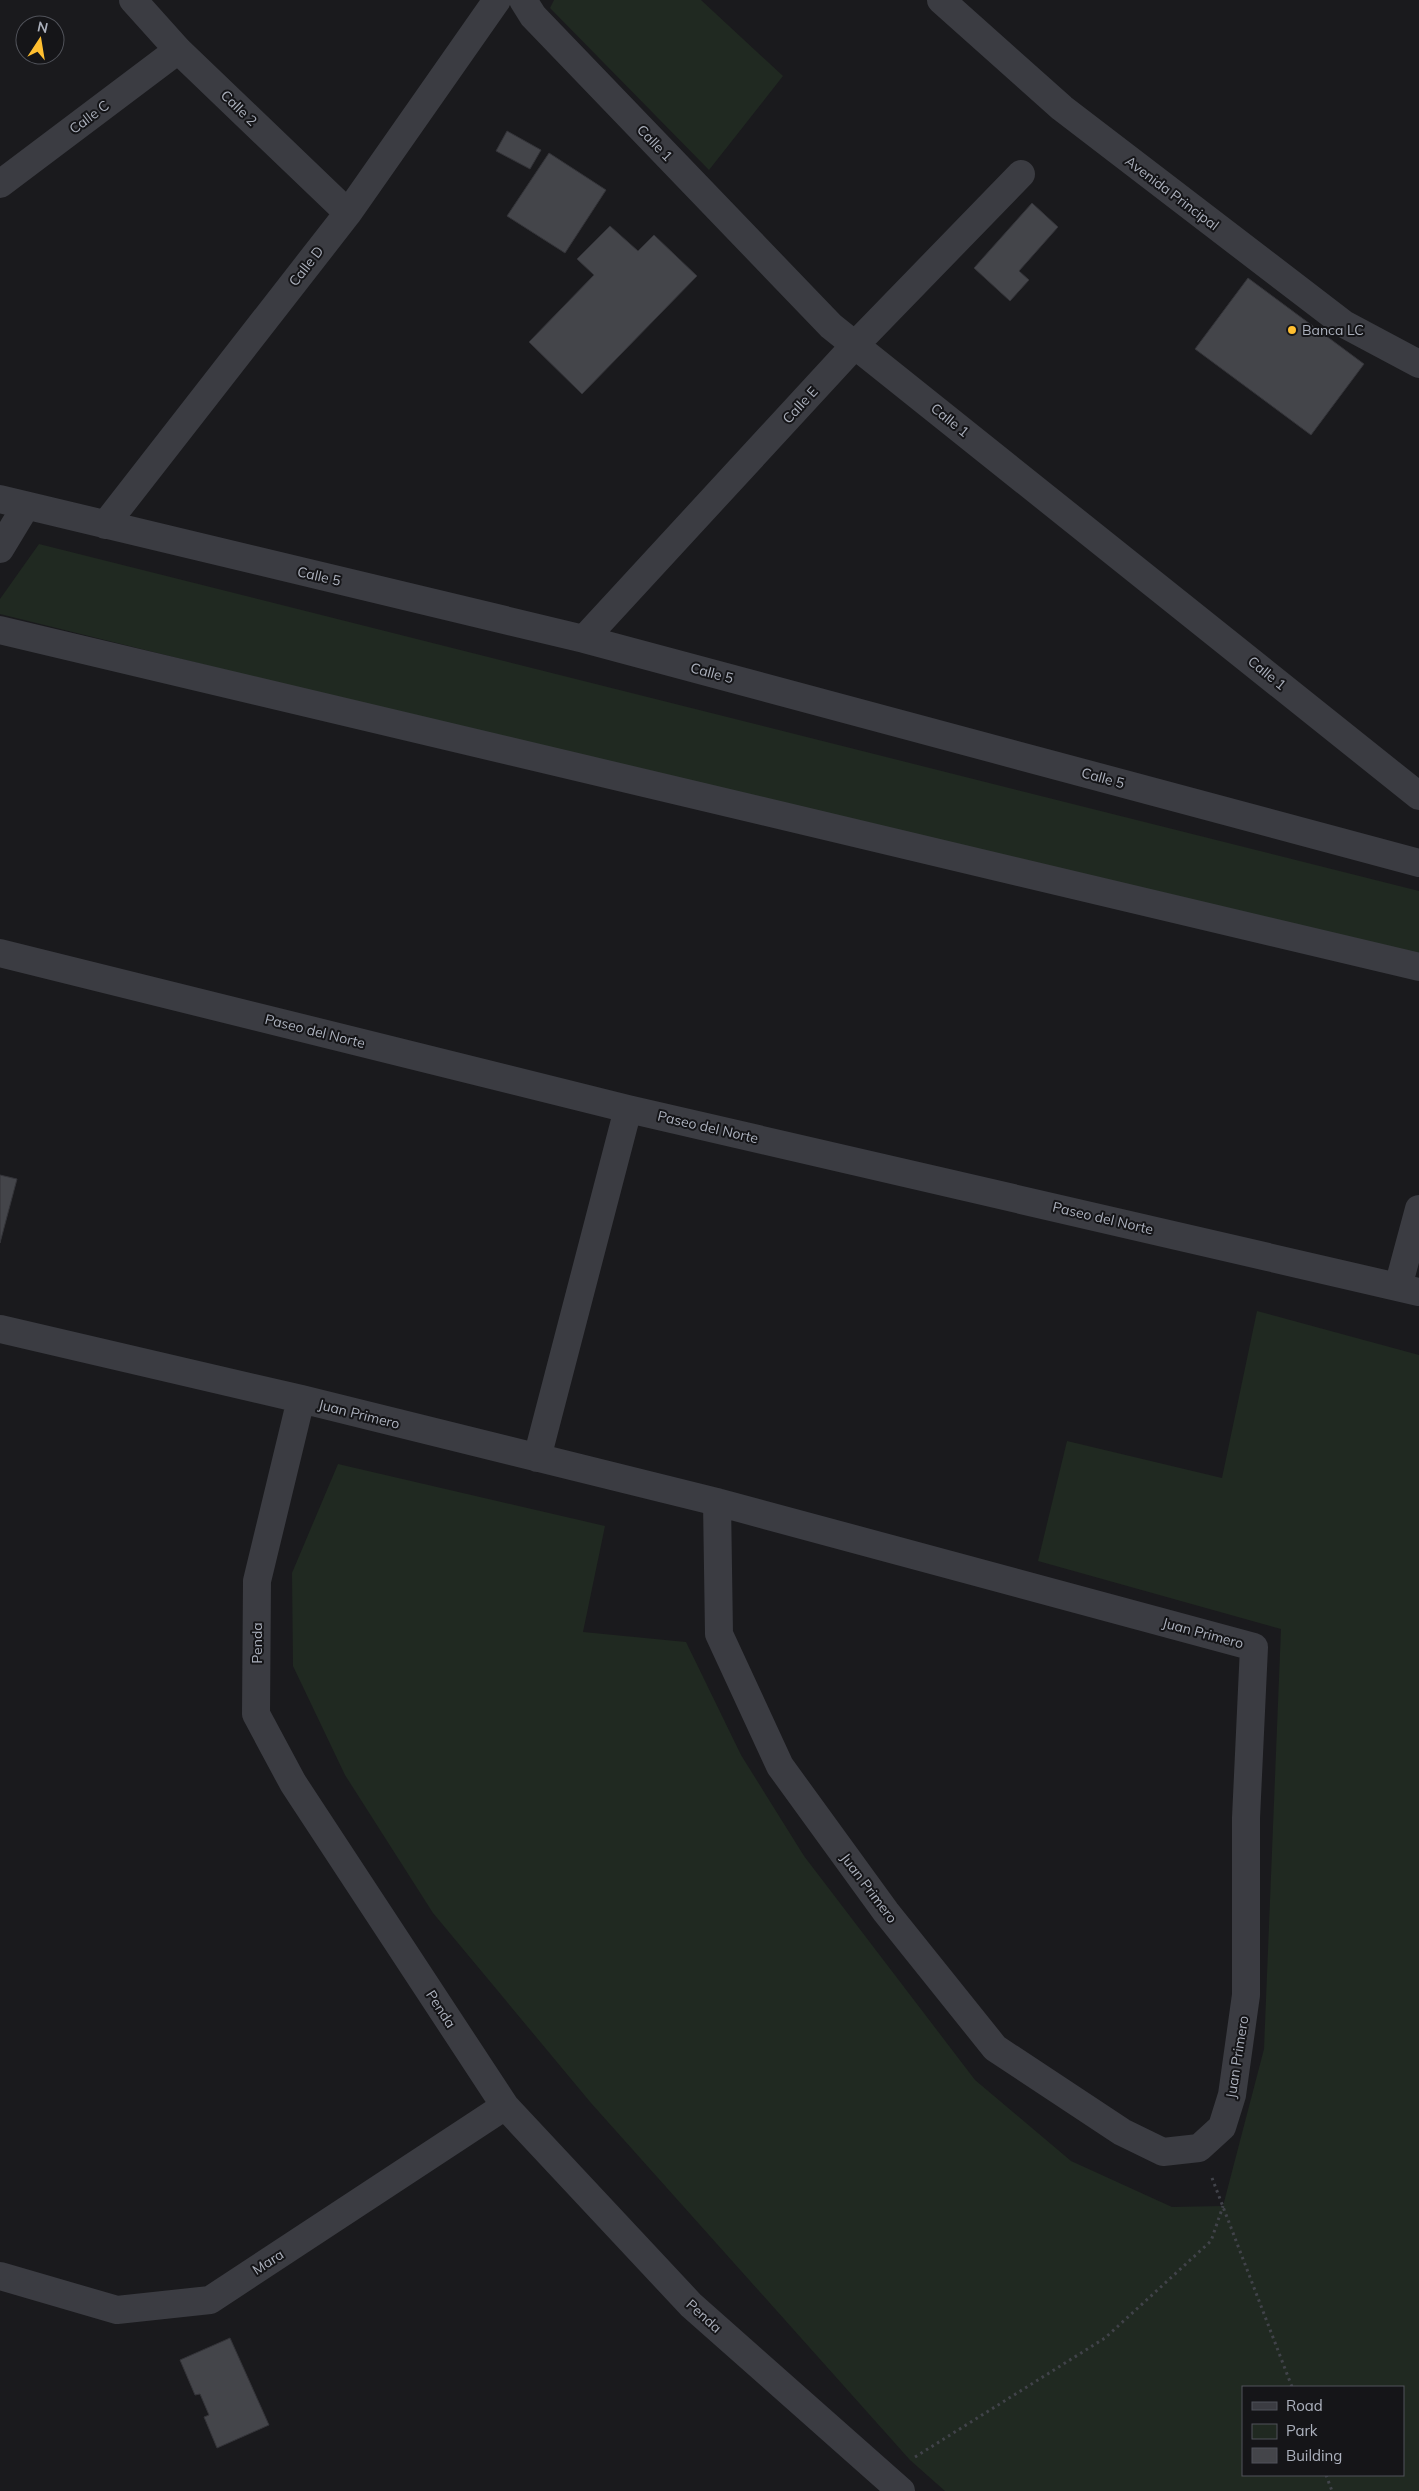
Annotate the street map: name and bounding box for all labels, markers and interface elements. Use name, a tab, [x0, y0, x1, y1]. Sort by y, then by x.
north arrow	[15, 15, 65, 65]
text: N	[36, 17, 50, 37]
street label: Calle 2	[217, 86, 261, 130]
street label: Calle C	[66, 96, 112, 138]
street label: Calle 1	[633, 121, 677, 165]
street label: Avenida Principal	[1122, 152, 1222, 234]
street label: Calle D	[285, 242, 327, 290]
place label: Banca LC	[1302, 321, 1364, 339]
marker: Banca LC	[1286, 324, 1298, 336]
street label: Calle E	[778, 383, 822, 427]
street label: Calle 1	[927, 399, 973, 441]
street label: Calle 5	[295, 562, 343, 590]
street label: Calle 1	[1244, 652, 1290, 694]
street label: Calle 5	[688, 659, 736, 687]
street label: Calle 5	[1079, 764, 1127, 792]
street label: Paseo del Norte	[263, 1010, 367, 1052]
street label: Paseo del Norte	[656, 1107, 760, 1147]
street label: Paseo del Norte	[1051, 1198, 1155, 1238]
street label: Juan Primero	[316, 1395, 402, 1433]
street label: Juan Primero	[1160, 1614, 1246, 1652]
street label: Penda	[248, 1622, 266, 1664]
street label: Juan Primero	[837, 1849, 901, 1927]
street label: Penda	[422, 1987, 460, 2031]
street label: Juan Primero	[1222, 2014, 1252, 2100]
street label: Mara	[249, 2245, 287, 2279]
street label: Penda	[683, 2295, 725, 2337]
legend	[1242, 2386, 1404, 2476]
text: Road	[1286, 2396, 1323, 2415]
text: Park	[1286, 2421, 1318, 2440]
text: Building	[1286, 2446, 1342, 2465]

